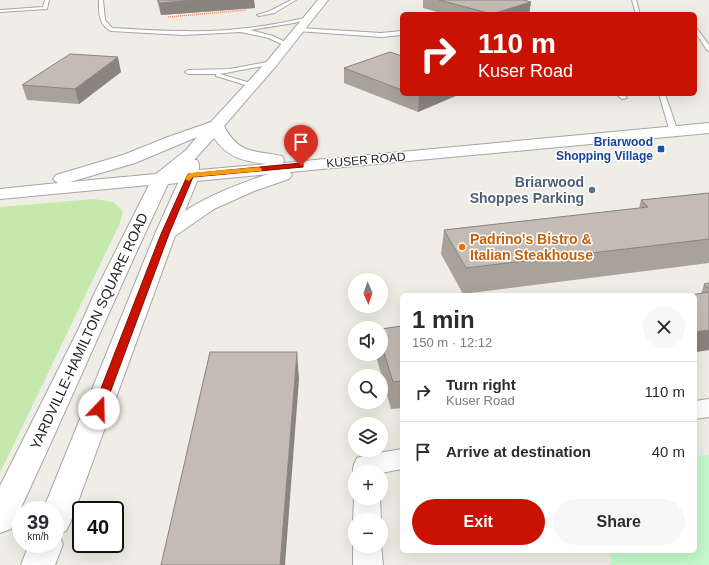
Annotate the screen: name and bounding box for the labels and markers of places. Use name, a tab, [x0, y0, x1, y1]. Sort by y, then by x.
pin	[284, 125, 318, 166]
place label: Briarwood Shopping Village	[556, 135, 653, 163]
marker: Briarwood Shopping Village	[656, 144, 666, 154]
place label: Briarwood Shoppes Parking	[470, 174, 584, 206]
marker: Briarwood Shoppes Parking	[587, 185, 597, 195]
place label: Padrino's Bistro & Italian Steakhouse	[470, 231, 593, 263]
marker: Padrino's Bistro & Italian Steakhouse	[457, 242, 467, 252]

